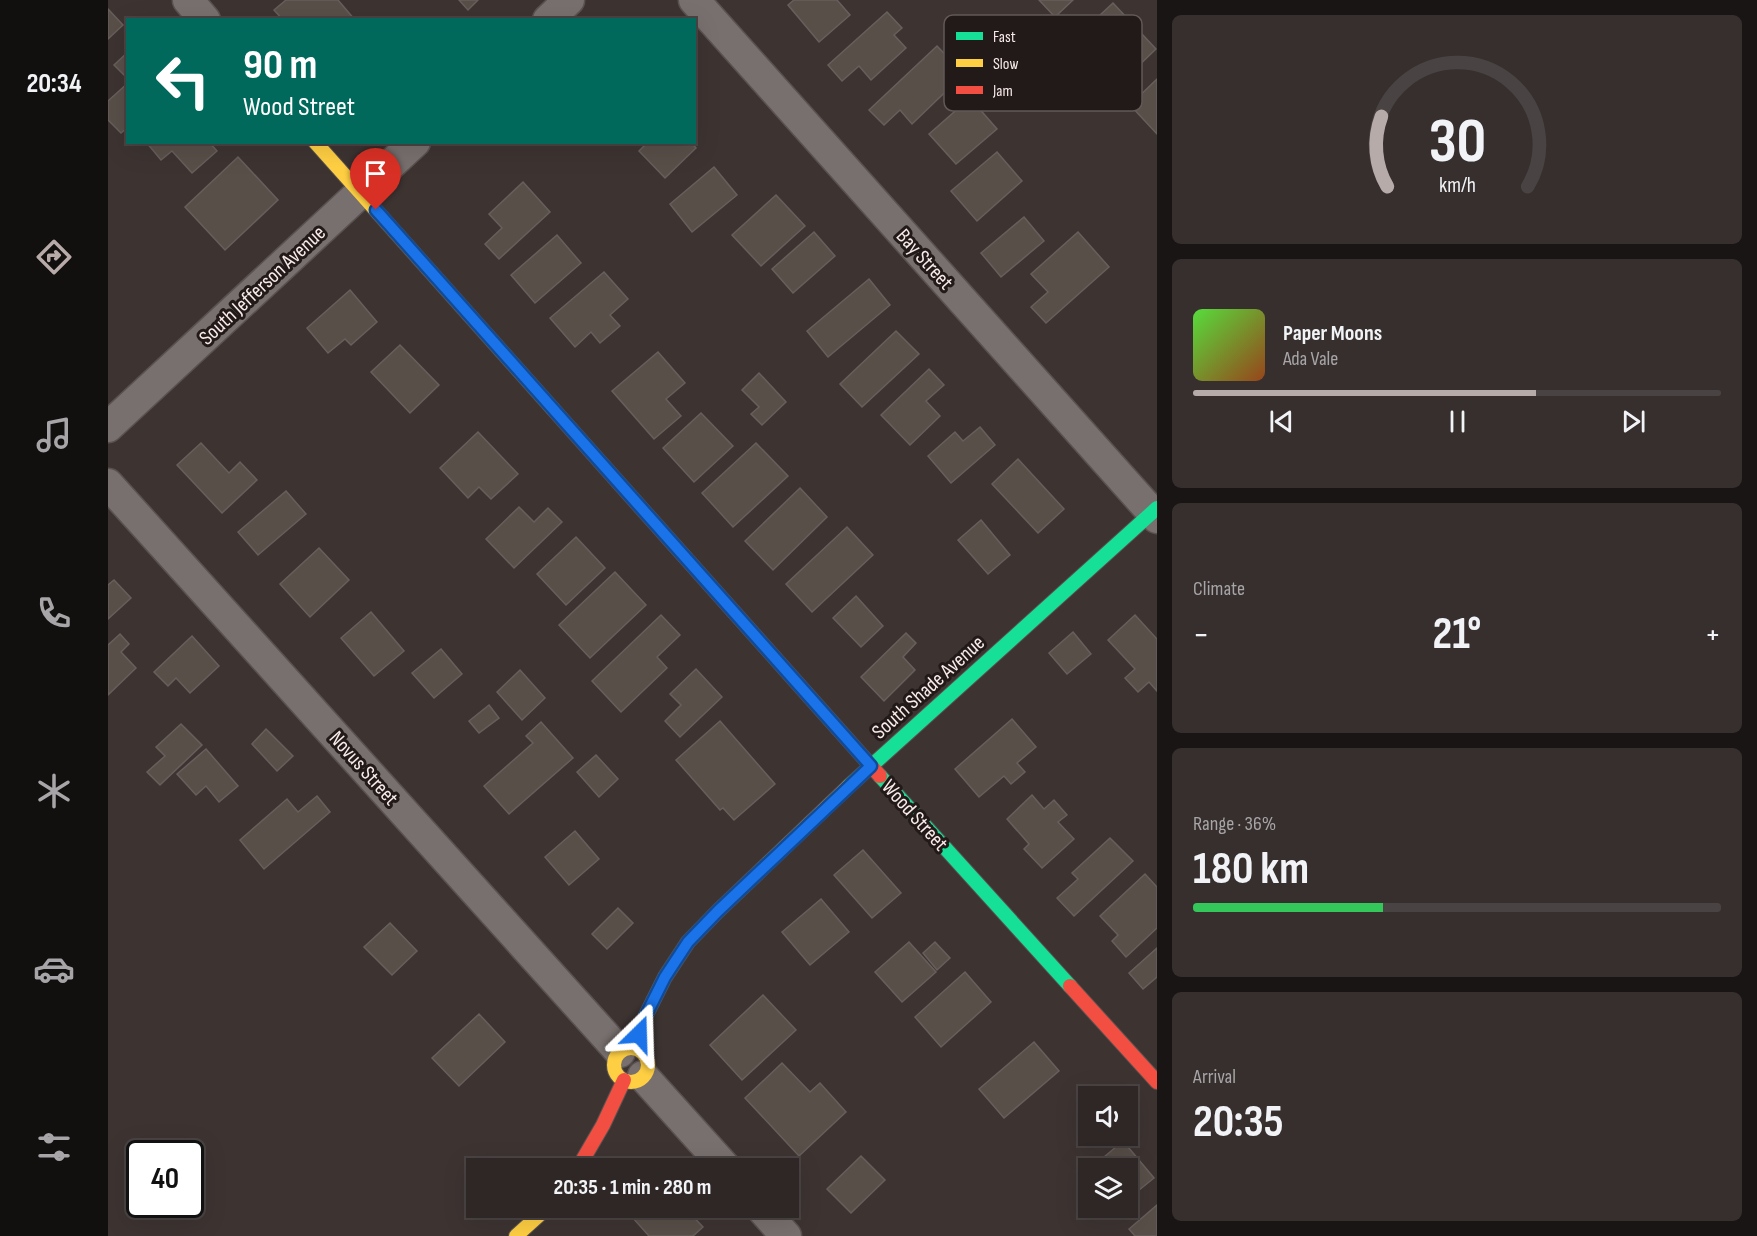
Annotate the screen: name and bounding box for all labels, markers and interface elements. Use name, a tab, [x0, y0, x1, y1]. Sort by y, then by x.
legend	[944, 15, 1142, 111]
text: Fast	[993, 28, 1016, 47]
text: 90 m	[243, 40, 317, 91]
icon: left	[144, 42, 222, 120]
text: Slow	[993, 55, 1018, 74]
text: 20:34	[26, 68, 82, 100]
text: Jam	[992, 82, 1013, 101]
text: Wood Street	[243, 91, 355, 123]
text: 30	[1428, 105, 1486, 180]
pin	[350, 148, 401, 210]
icon: arrive	[359, 157, 392, 190]
text: km/h	[1438, 173, 1476, 198]
street label: South Jefferson Avenue	[194, 220, 331, 350]
street label: Bay Street	[891, 224, 958, 295]
icon: directions	[33, 236, 75, 278]
text: Paper Moons	[1283, 320, 1382, 347]
text: Ada Vale	[1283, 347, 1338, 371]
icon: previous	[1265, 405, 1298, 438]
icon: pause	[1441, 405, 1474, 438]
icon: next	[1617, 405, 1650, 438]
icon: music	[33, 414, 75, 456]
text: Climate	[1193, 577, 1245, 601]
icon: phone	[33, 592, 75, 634]
text: 21°	[1433, 607, 1481, 662]
text: −	[1193, 615, 1209, 655]
text: +	[1705, 615, 1721, 655]
street label: South Shade Avenue	[867, 630, 990, 745]
street label: Novus Street	[324, 726, 403, 811]
icon: climate	[33, 770, 75, 812]
street label: Wood Street	[876, 775, 953, 856]
text: Range · 36%	[1193, 812, 1276, 836]
text: 180 km	[1193, 842, 1309, 897]
icon: car	[33, 948, 75, 990]
position arrow	[607, 1002, 671, 1066]
text: Arrival	[1193, 1065, 1236, 1089]
map controls	[1078, 1086, 1138, 1218]
button: sound	[1078, 1086, 1138, 1146]
text: 20:35	[1193, 1095, 1284, 1150]
icon: filters	[33, 1126, 75, 1168]
speed limit sign: 40	[126, 1140, 204, 1218]
button: layers	[1078, 1158, 1138, 1218]
text: 20:35 · 1 min · 280 m	[554, 1174, 711, 1201]

